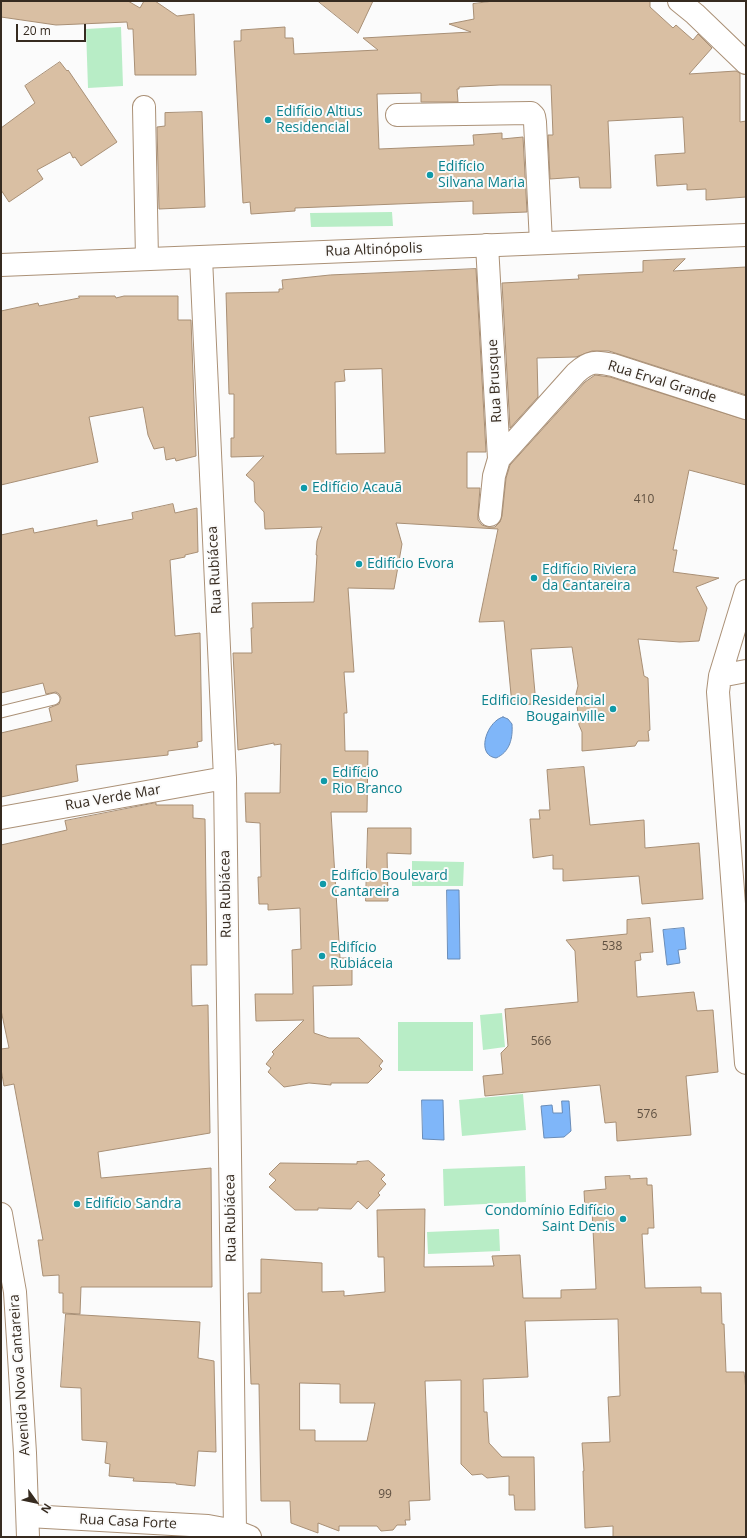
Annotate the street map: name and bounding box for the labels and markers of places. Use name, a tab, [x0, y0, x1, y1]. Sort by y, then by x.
place label: Edifício Altius Residencial	[276, 104, 363, 136]
marker: Edifício Altius Residencial	[263, 115, 273, 125]
place label: Edifício Silvana Maria	[438, 159, 525, 192]
marker: Edifício Silvana Maria	[425, 170, 435, 180]
place label: Edifício Acauã	[312, 480, 402, 496]
marker: Edifício Acauã	[299, 483, 309, 493]
place label: Edifício Evora	[367, 556, 454, 572]
marker: Edifício Evora	[354, 559, 364, 569]
place label: Edifício Riviera da Cantareira	[542, 562, 636, 594]
marker: Edifício Riviera da Cantareira	[529, 573, 539, 583]
place label: Edificio Residencial Bougainville	[481, 693, 605, 726]
marker: Edificio Residencial Bougainville	[608, 704, 618, 714]
place label: Edifício Rio Branco	[332, 765, 402, 798]
marker: Edifício Rio Branco	[319, 776, 329, 786]
place label: Edifício Boulevard Cantareira	[331, 868, 448, 900]
marker: Edifício Boulevard Cantareira	[318, 879, 328, 889]
place label: Edifício Rubiáceia	[330, 940, 393, 972]
marker: Edifício Rubiáceia	[317, 951, 327, 961]
place label: Edifício Sandra	[85, 1196, 182, 1212]
marker: Edifício Sandra	[72, 1199, 82, 1209]
place label: Condomínio Edifício Saint Denis	[485, 1203, 615, 1236]
marker: Condomínio Edifício Saint Denis	[618, 1214, 628, 1224]

